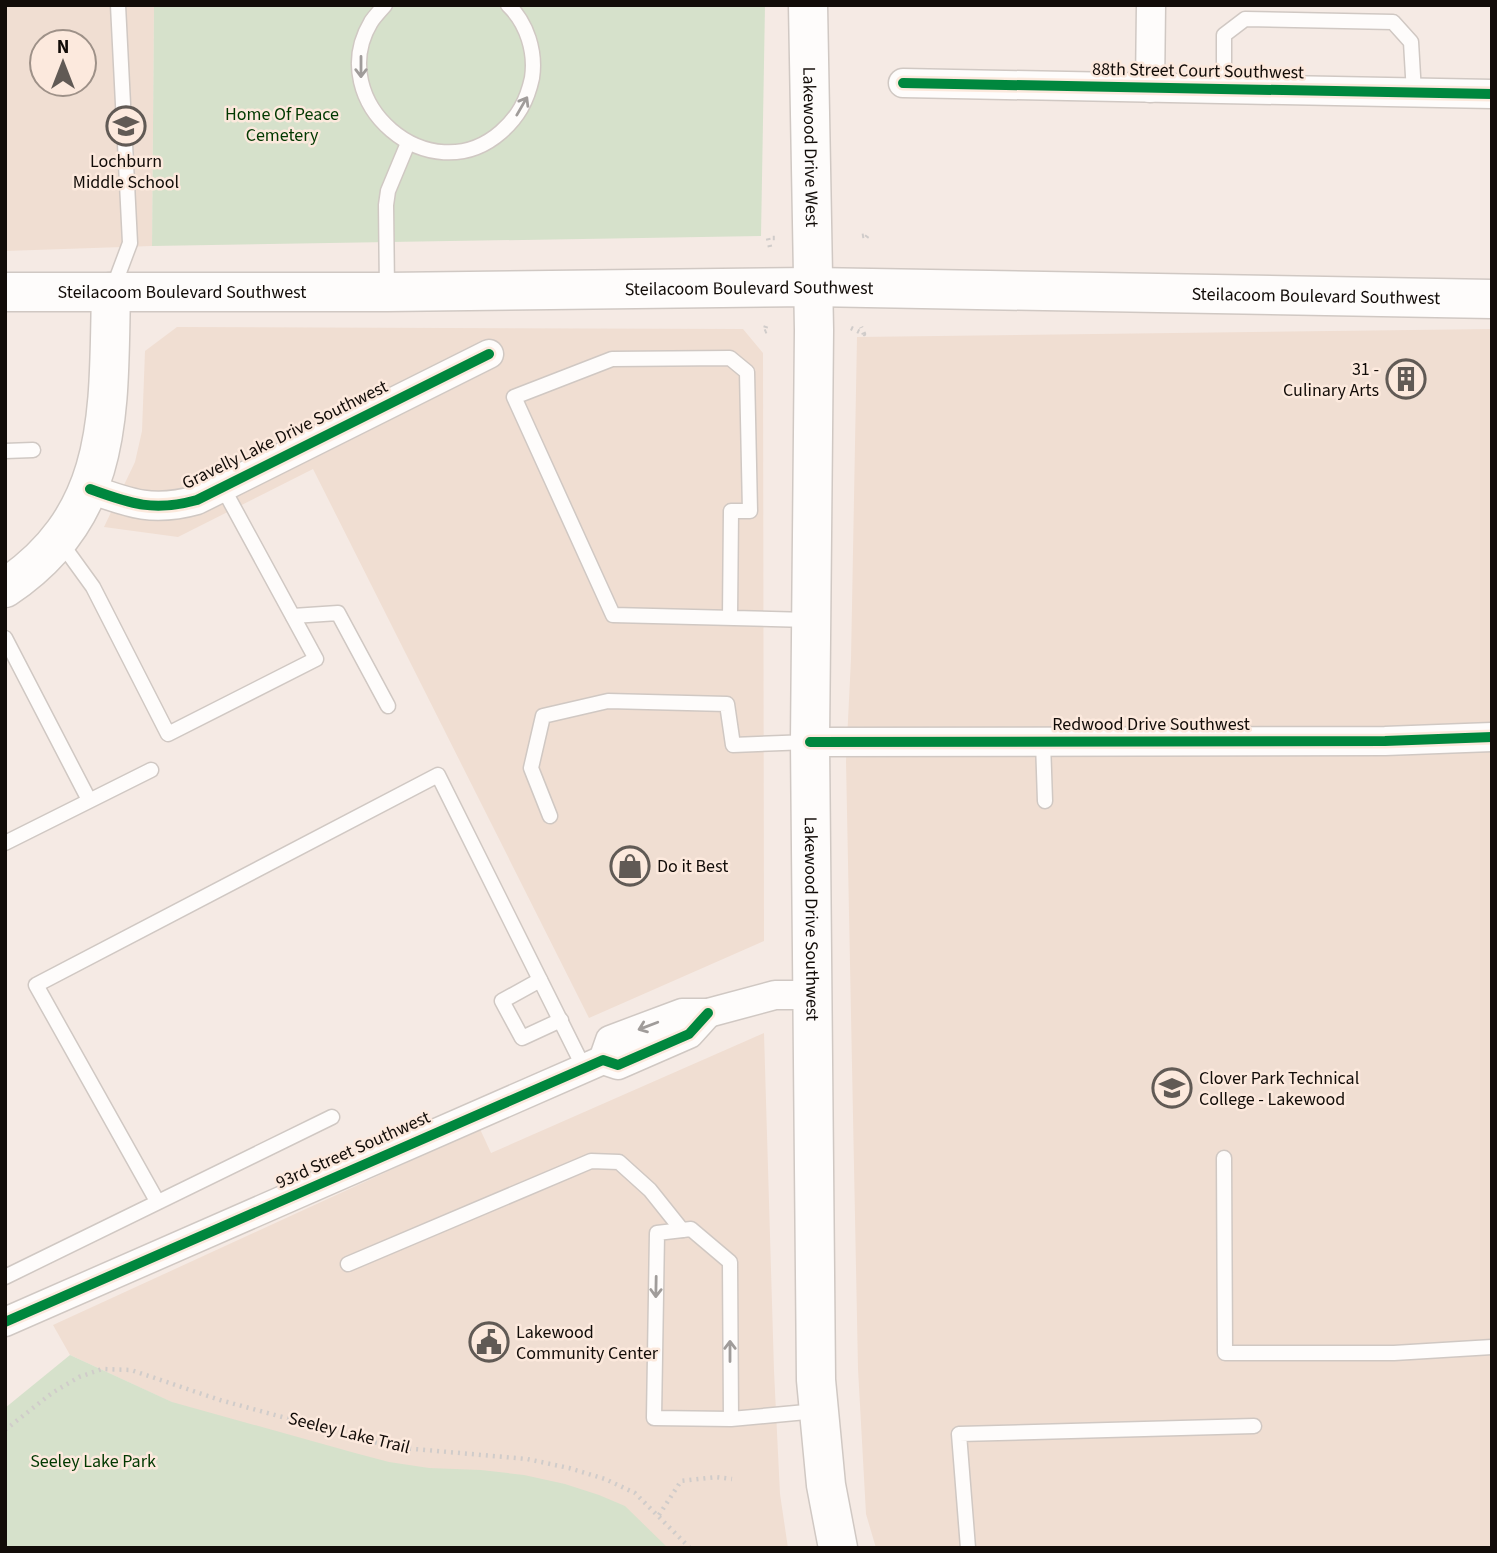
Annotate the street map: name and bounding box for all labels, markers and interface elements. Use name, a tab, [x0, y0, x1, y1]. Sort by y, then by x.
north arrow	[28, 28, 98, 98]
text: N	[57, 34, 69, 61]
one-way arrow	[354, 55, 368, 78]
street label: 88th Street Court Southwest	[1092, 57, 1304, 85]
street label: Lakewood Drive West	[797, 67, 825, 227]
one-way arrow	[515, 97, 529, 117]
park label: Home Of Peace Cemetery	[225, 102, 339, 148]
school or university icon: Lochburn Middle School	[105, 105, 147, 147]
place label: Lochburn Middle School	[73, 149, 179, 195]
street label: Steilacoom Boulevard Southwest	[624, 274, 874, 302]
street label: Steilacoom Boulevard Southwest	[58, 280, 306, 305]
street label: Steilacoom Boulevard Southwest	[1191, 281, 1440, 311]
place label: 31 - Culinary Arts	[1283, 357, 1379, 403]
building icon: 31 - Culinary Arts	[1385, 358, 1427, 400]
street label: Gravelly Lake Drive Southwest	[178, 374, 392, 496]
street label: Redwood Drive Southwest	[1052, 712, 1250, 737]
street label: Lakewood Drive Southwest	[798, 817, 825, 1021]
shop icon: Do it Best	[609, 845, 651, 887]
place label: Do it Best	[657, 854, 728, 879]
one-way arrow	[638, 1020, 660, 1033]
place label: Clover Park Technical College - Lakewood	[1199, 1066, 1359, 1112]
school or university icon: Clover Park Technical College - Lakewood	[1151, 1067, 1193, 1109]
street label: 93rd Street Southwest	[272, 1105, 434, 1195]
one-way arrow	[650, 1275, 663, 1298]
place label: Lakewood Community Center	[516, 1320, 659, 1366]
public building icon: Lakewood Community Center	[468, 1321, 510, 1363]
one-way arrow	[723, 1339, 737, 1362]
street label: Seeley Lake Trail	[285, 1406, 413, 1460]
park label: Seeley Lake Park	[30, 1449, 156, 1474]

